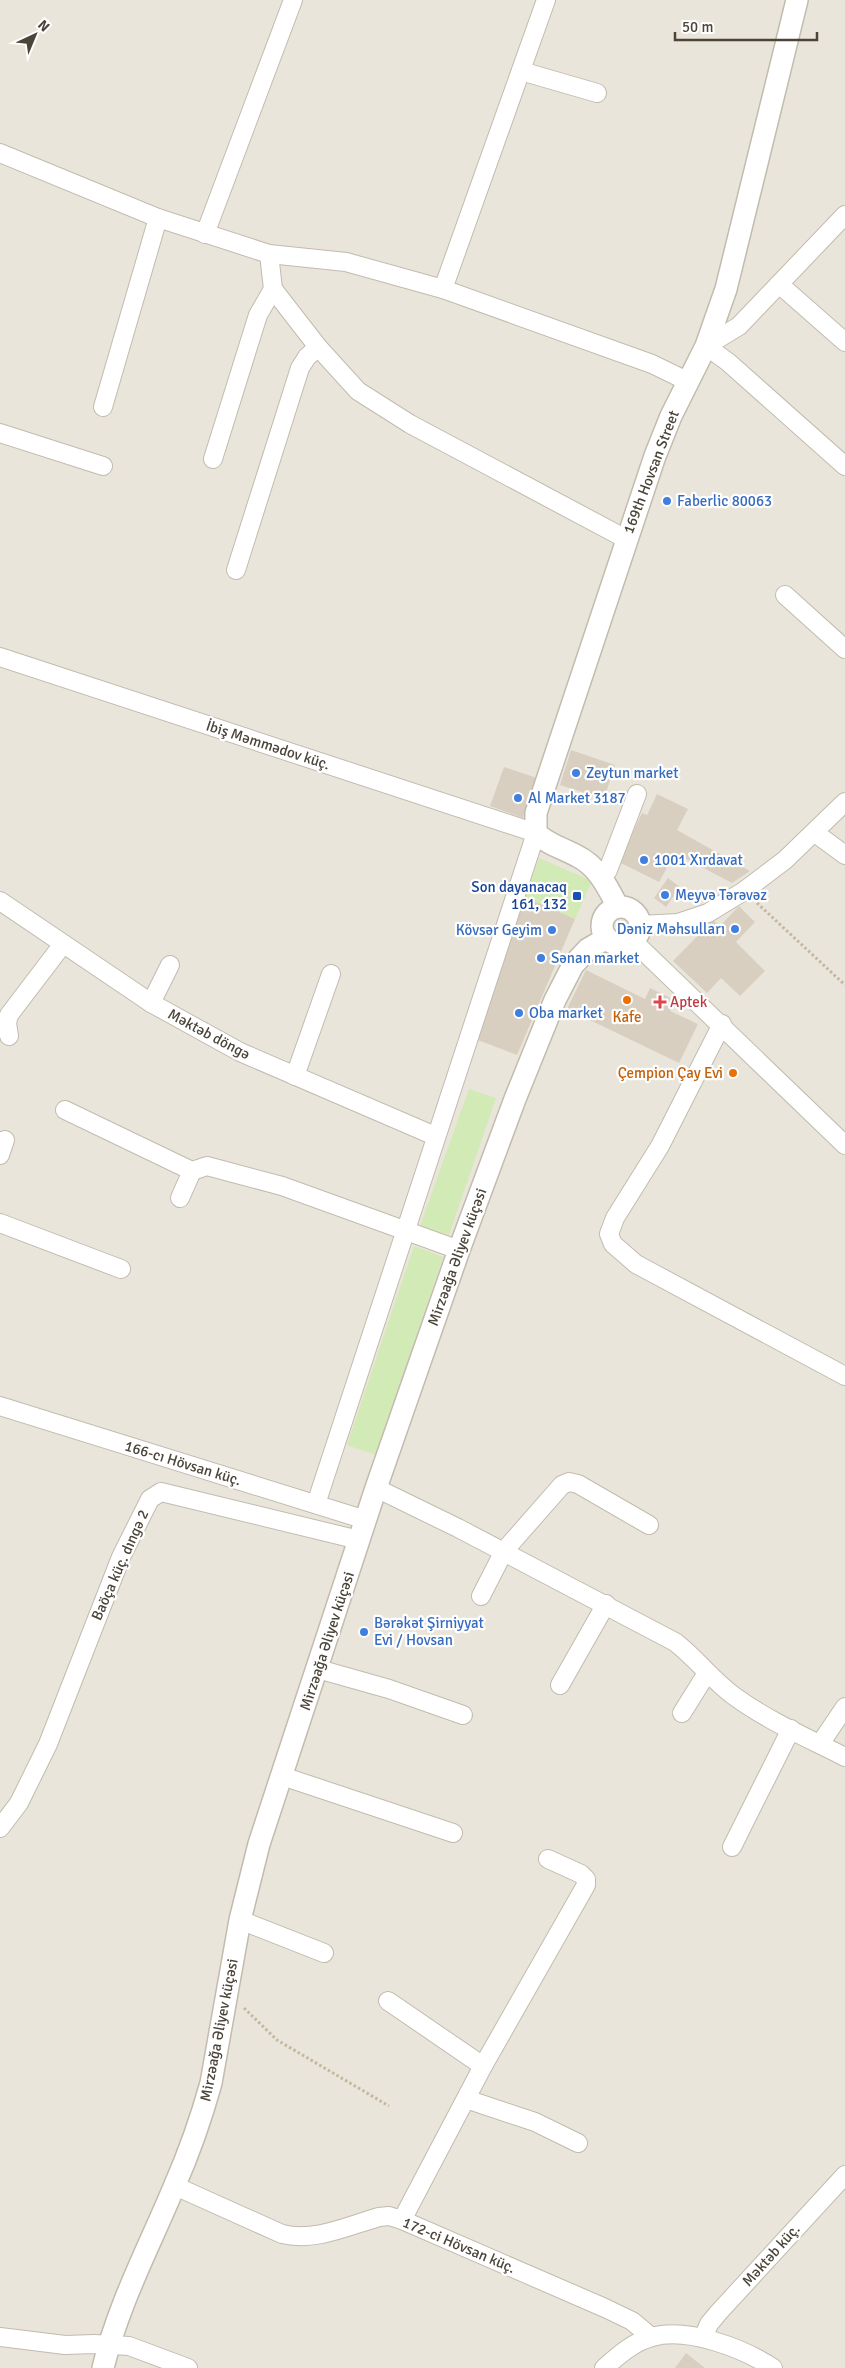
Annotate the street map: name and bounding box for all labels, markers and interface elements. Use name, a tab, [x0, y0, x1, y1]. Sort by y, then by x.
north arrow	[10, 10, 60, 60]
scale bar	[675, 10, 818, 42]
text: N	[34, 17, 53, 36]
text: 50 m	[682, 18, 713, 36]
street label: 169th Hovsan Street	[619, 408, 683, 536]
place label: Faberlic 80063	[677, 492, 772, 510]
marker: Faberlic 80063	[661, 495, 673, 507]
street label: İbiş Məmmədov küç.	[204, 716, 332, 774]
place label: Zeytun market	[586, 764, 679, 782]
marker: Zeytun market	[570, 767, 582, 779]
place label: Al Market 3187	[528, 789, 626, 807]
marker: Al Market 3187	[512, 792, 524, 804]
place label: 1001 Xırdavat	[654, 851, 743, 869]
marker: 1001 Xırdavat	[638, 854, 650, 866]
place label: Son dayanacaq 161, 132	[471, 878, 567, 913]
place label: Meyvə Tərəvəz	[675, 886, 767, 904]
marker: Meyvə Tərəvəz	[659, 889, 671, 901]
marker: Son dayanacaq 161, 132	[571, 890, 583, 902]
place label: Dəniz Məhsulları	[617, 920, 725, 938]
place label: Kövsər Geyim	[456, 921, 542, 939]
marker: Dəniz Məhsulları	[729, 923, 741, 935]
marker: Kövsər Geyim	[546, 924, 558, 936]
place label: Sənan market	[551, 949, 639, 967]
marker: Sənan market	[535, 952, 547, 964]
place label: Aptek	[670, 993, 708, 1011]
marker: Kafe	[621, 994, 633, 1006]
marker: Aptek	[654, 996, 666, 1008]
place label: Oba market	[529, 1004, 603, 1022]
street label: Məktəb döngə	[165, 1005, 253, 1063]
marker: Oba market	[513, 1007, 525, 1019]
place label: Kafe	[613, 1008, 641, 1026]
place label: Çempion Çay Evi	[618, 1064, 723, 1082]
marker: Çempion Çay Evi	[727, 1067, 739, 1079]
street label: Mirzəağa Əliyev küçəsi	[424, 1186, 490, 1328]
street label: 166-cı Hövsan küç.	[123, 1437, 243, 1489]
street label: Baöça küç. dıngə 2	[88, 1507, 152, 1623]
street label: Mirzəağa Əliyev küçəsi	[296, 1569, 358, 1713]
place label: Bərəkət Şirniyyat Evi / Hovsan	[374, 1614, 484, 1649]
marker: Bərəkət Şirniyyat Evi / Hovsan	[358, 1626, 370, 1638]
street label: Mirzəağa Əliyev küçəsi	[196, 1957, 242, 2103]
street label: 172-ci Hövsan küç.	[400, 2213, 518, 2277]
street label: Məktəb küç.	[738, 2220, 804, 2290]

